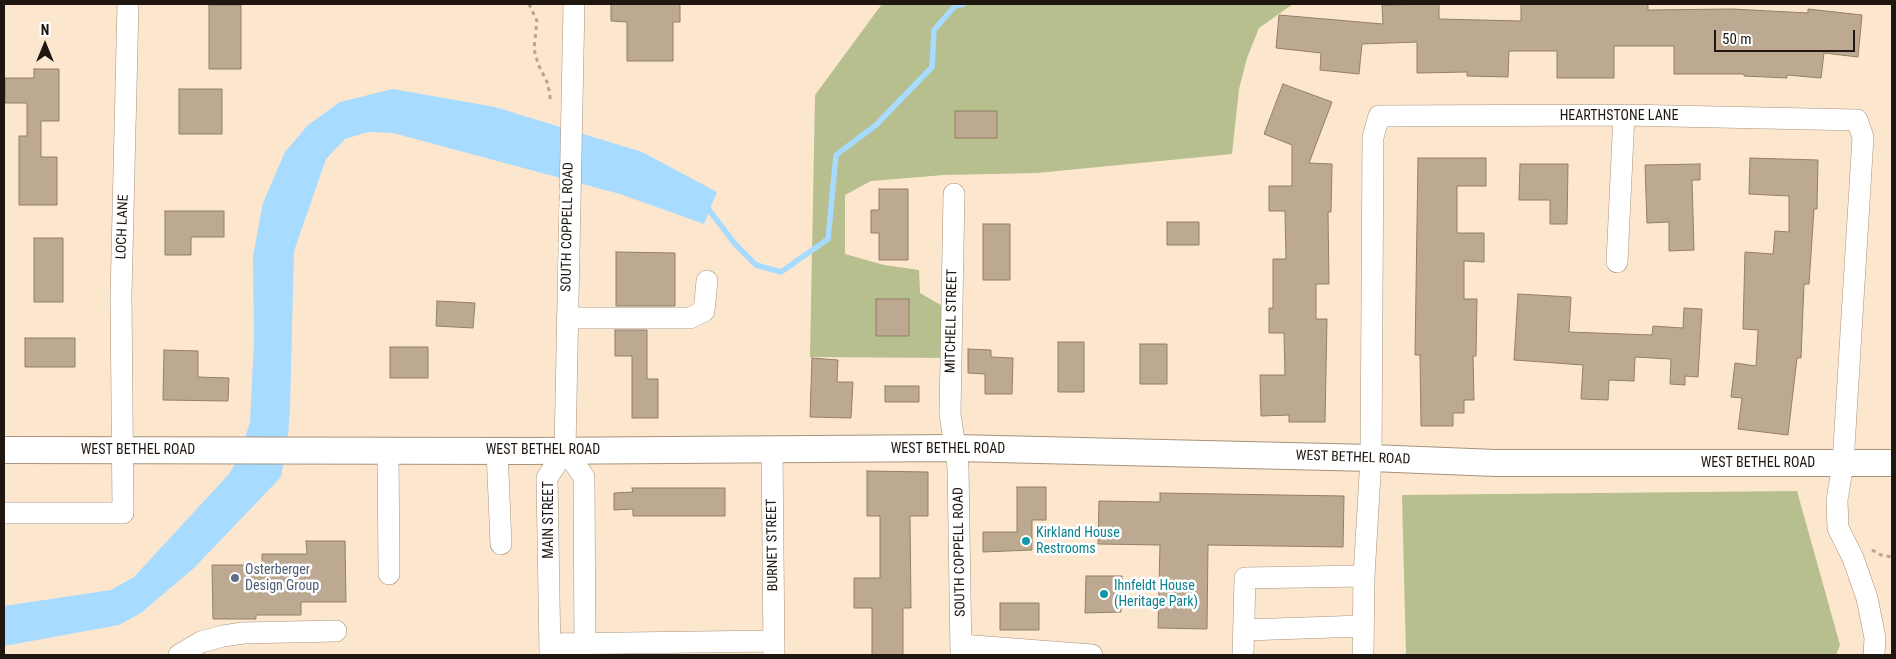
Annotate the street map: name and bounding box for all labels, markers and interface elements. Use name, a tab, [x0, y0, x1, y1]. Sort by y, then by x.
north arrow	[20, 20, 70, 70]
scale bar	[1716, 20, 1857, 52]
text: N	[41, 22, 49, 38]
text: 50 m	[1722, 30, 1752, 48]
street label: HEARTHSTONE LANE	[1560, 108, 1678, 124]
street label: SOUTH COPPELL ROAD	[558, 162, 578, 292]
street label: LOCH LANE	[113, 194, 133, 260]
street label: MITCHELL STREET	[943, 269, 961, 373]
street label: WEST BETHEL ROAD	[891, 441, 1005, 457]
street label: WEST BETHEL ROAD	[81, 442, 195, 458]
street label: WEST BETHEL ROAD	[486, 442, 600, 458]
street label: WEST BETHEL ROAD	[1295, 448, 1411, 468]
street label: WEST BETHEL ROAD	[1701, 455, 1815, 471]
street label: MAIN STREET	[541, 481, 557, 559]
street label: SOUTH COPPELL ROAD	[950, 487, 970, 617]
street label: BURNET STREET	[764, 499, 782, 591]
place label: Kirkland House Restrooms	[1036, 525, 1120, 558]
marker: Kirkland House Restrooms	[1020, 535, 1032, 547]
place label: Osterberger Design Group	[245, 562, 319, 594]
marker: Osterberger Design Group	[229, 572, 241, 584]
place label: Ihnfeldt House (Heritage Park)	[1114, 578, 1198, 610]
marker: Ihnfeldt House (Heritage Park)	[1098, 588, 1110, 600]

